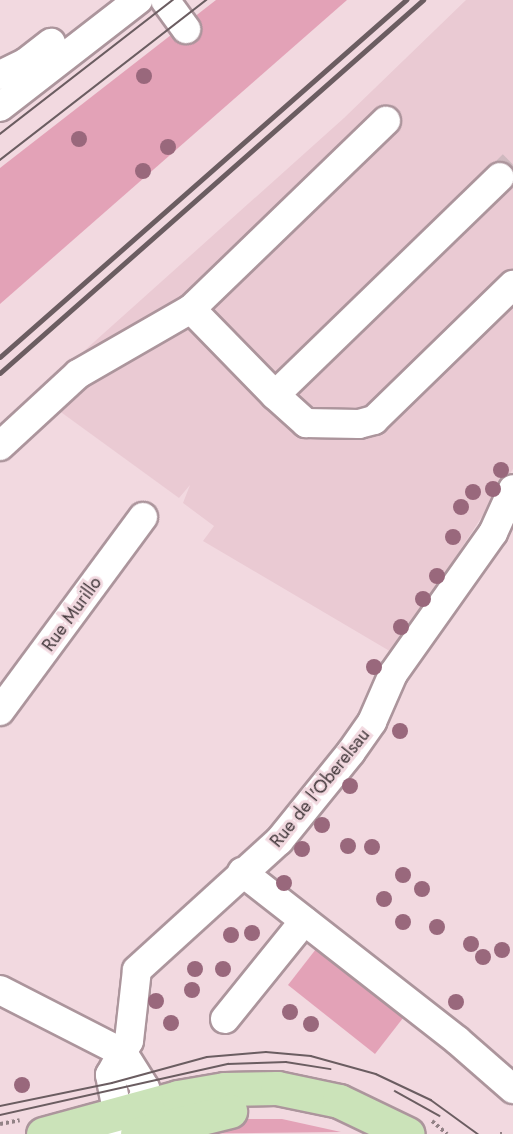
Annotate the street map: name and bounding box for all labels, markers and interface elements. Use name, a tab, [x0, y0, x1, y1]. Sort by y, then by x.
street label: Rue Murillo	[38, 572, 106, 656]
street label: Rue de l'Oberelsau	[266, 724, 374, 852]

